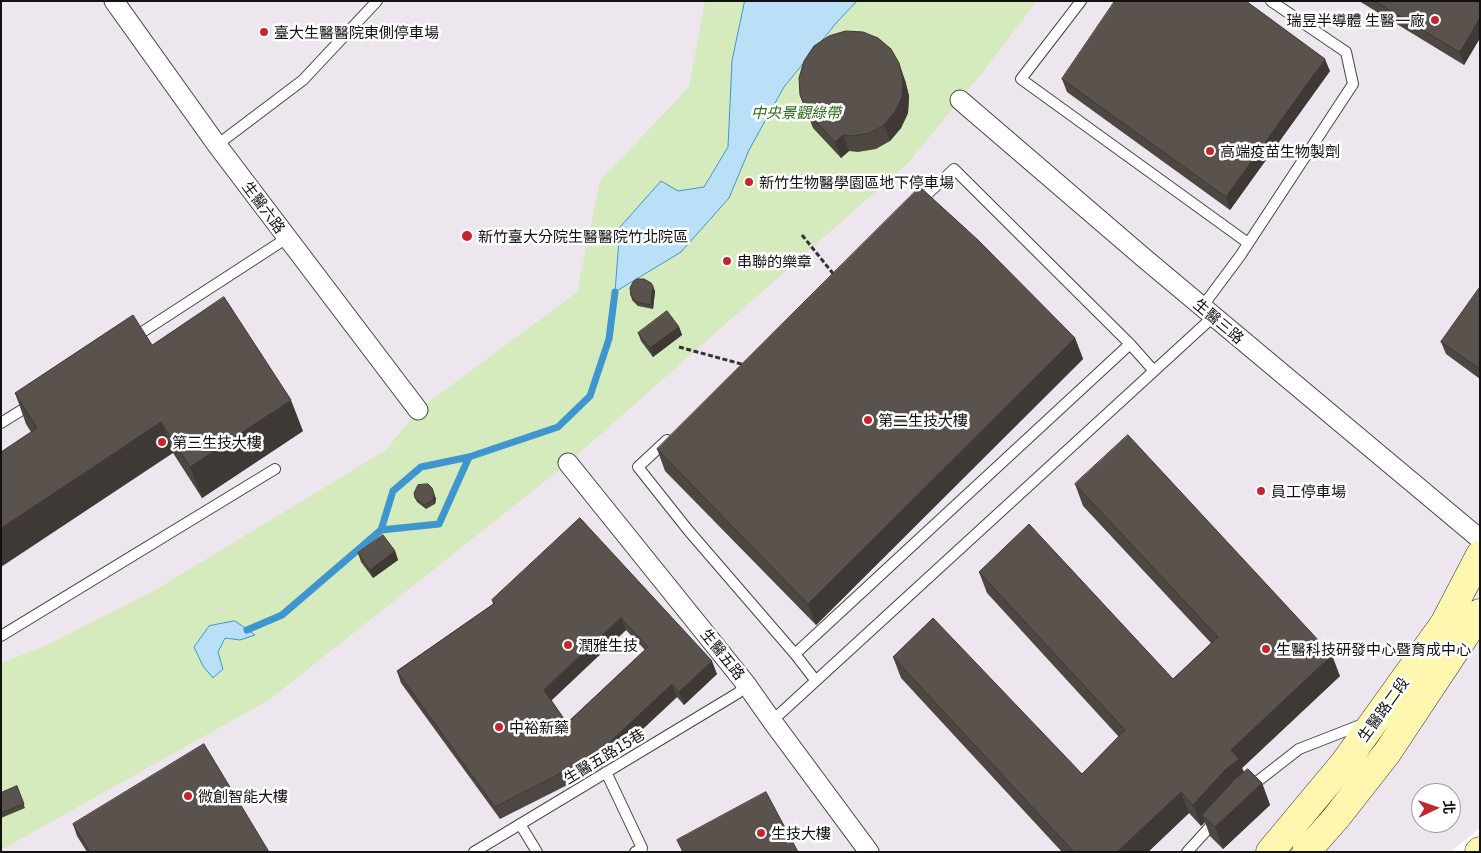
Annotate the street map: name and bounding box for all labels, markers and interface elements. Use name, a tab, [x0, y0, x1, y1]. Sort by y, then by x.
place label: 瑞昱半導體 生醫一廠	[1287, 11, 1425, 29]
marker: 瑞昱半導體 生醫一廠	[1429, 14, 1441, 26]
place label: 臺大生醫醫院東側停車場	[274, 23, 439, 41]
marker: 臺大生醫醫院東側停車場	[258, 26, 270, 38]
park label: 中央景觀綠帶	[751, 103, 841, 121]
place label: 高端疫苗生物製劑	[1220, 142, 1340, 160]
marker: 高端疫苗生物製劑	[1204, 145, 1216, 157]
place label: 新竹生物醫學園區地下停車場	[759, 173, 954, 191]
marker: 新竹生物醫學園區地下停車場	[743, 176, 755, 188]
street label: 生醫六路	[239, 178, 289, 236]
place label: 新竹臺大分院生醫醫院竹北院區	[478, 227, 688, 245]
marker: 新竹臺大分院生醫醫院竹北院區	[460, 229, 474, 243]
place label: 串聯的樂章	[737, 252, 812, 270]
marker: 串聯的樂章	[721, 255, 733, 267]
street label: 生醫三路	[1190, 295, 1248, 347]
place label: 第二生技大樓	[878, 411, 968, 429]
marker: 第二生技大樓	[862, 414, 874, 426]
place label: 第三生技大樓	[172, 433, 262, 451]
marker: 第三生技大樓	[156, 436, 168, 448]
place label: 員工停車場	[1271, 482, 1346, 500]
marker: 員工停車場	[1255, 485, 1267, 497]
street label: 生醫五路	[697, 625, 749, 683]
place label: 潤雅生技	[578, 636, 638, 654]
marker: 潤雅生技	[562, 639, 574, 651]
place label: 生醫科技研發中心暨育成中心	[1276, 640, 1471, 658]
marker: 生醫科技研發中心暨育成中心	[1260, 643, 1272, 655]
street label: 生醫路二段	[1354, 673, 1412, 745]
place label: 中裕新藥	[509, 718, 569, 736]
marker: 中裕新藥	[493, 721, 505, 733]
street label: 生醫五路15巷	[560, 725, 648, 787]
north arrow	[1411, 783, 1461, 833]
place label: 微創智能大樓	[198, 787, 288, 805]
marker: 微創智能大樓	[182, 790, 194, 802]
text: 北	[1440, 800, 1460, 815]
place label: 生技大樓	[771, 824, 831, 842]
marker: 生技大樓	[755, 827, 767, 839]

